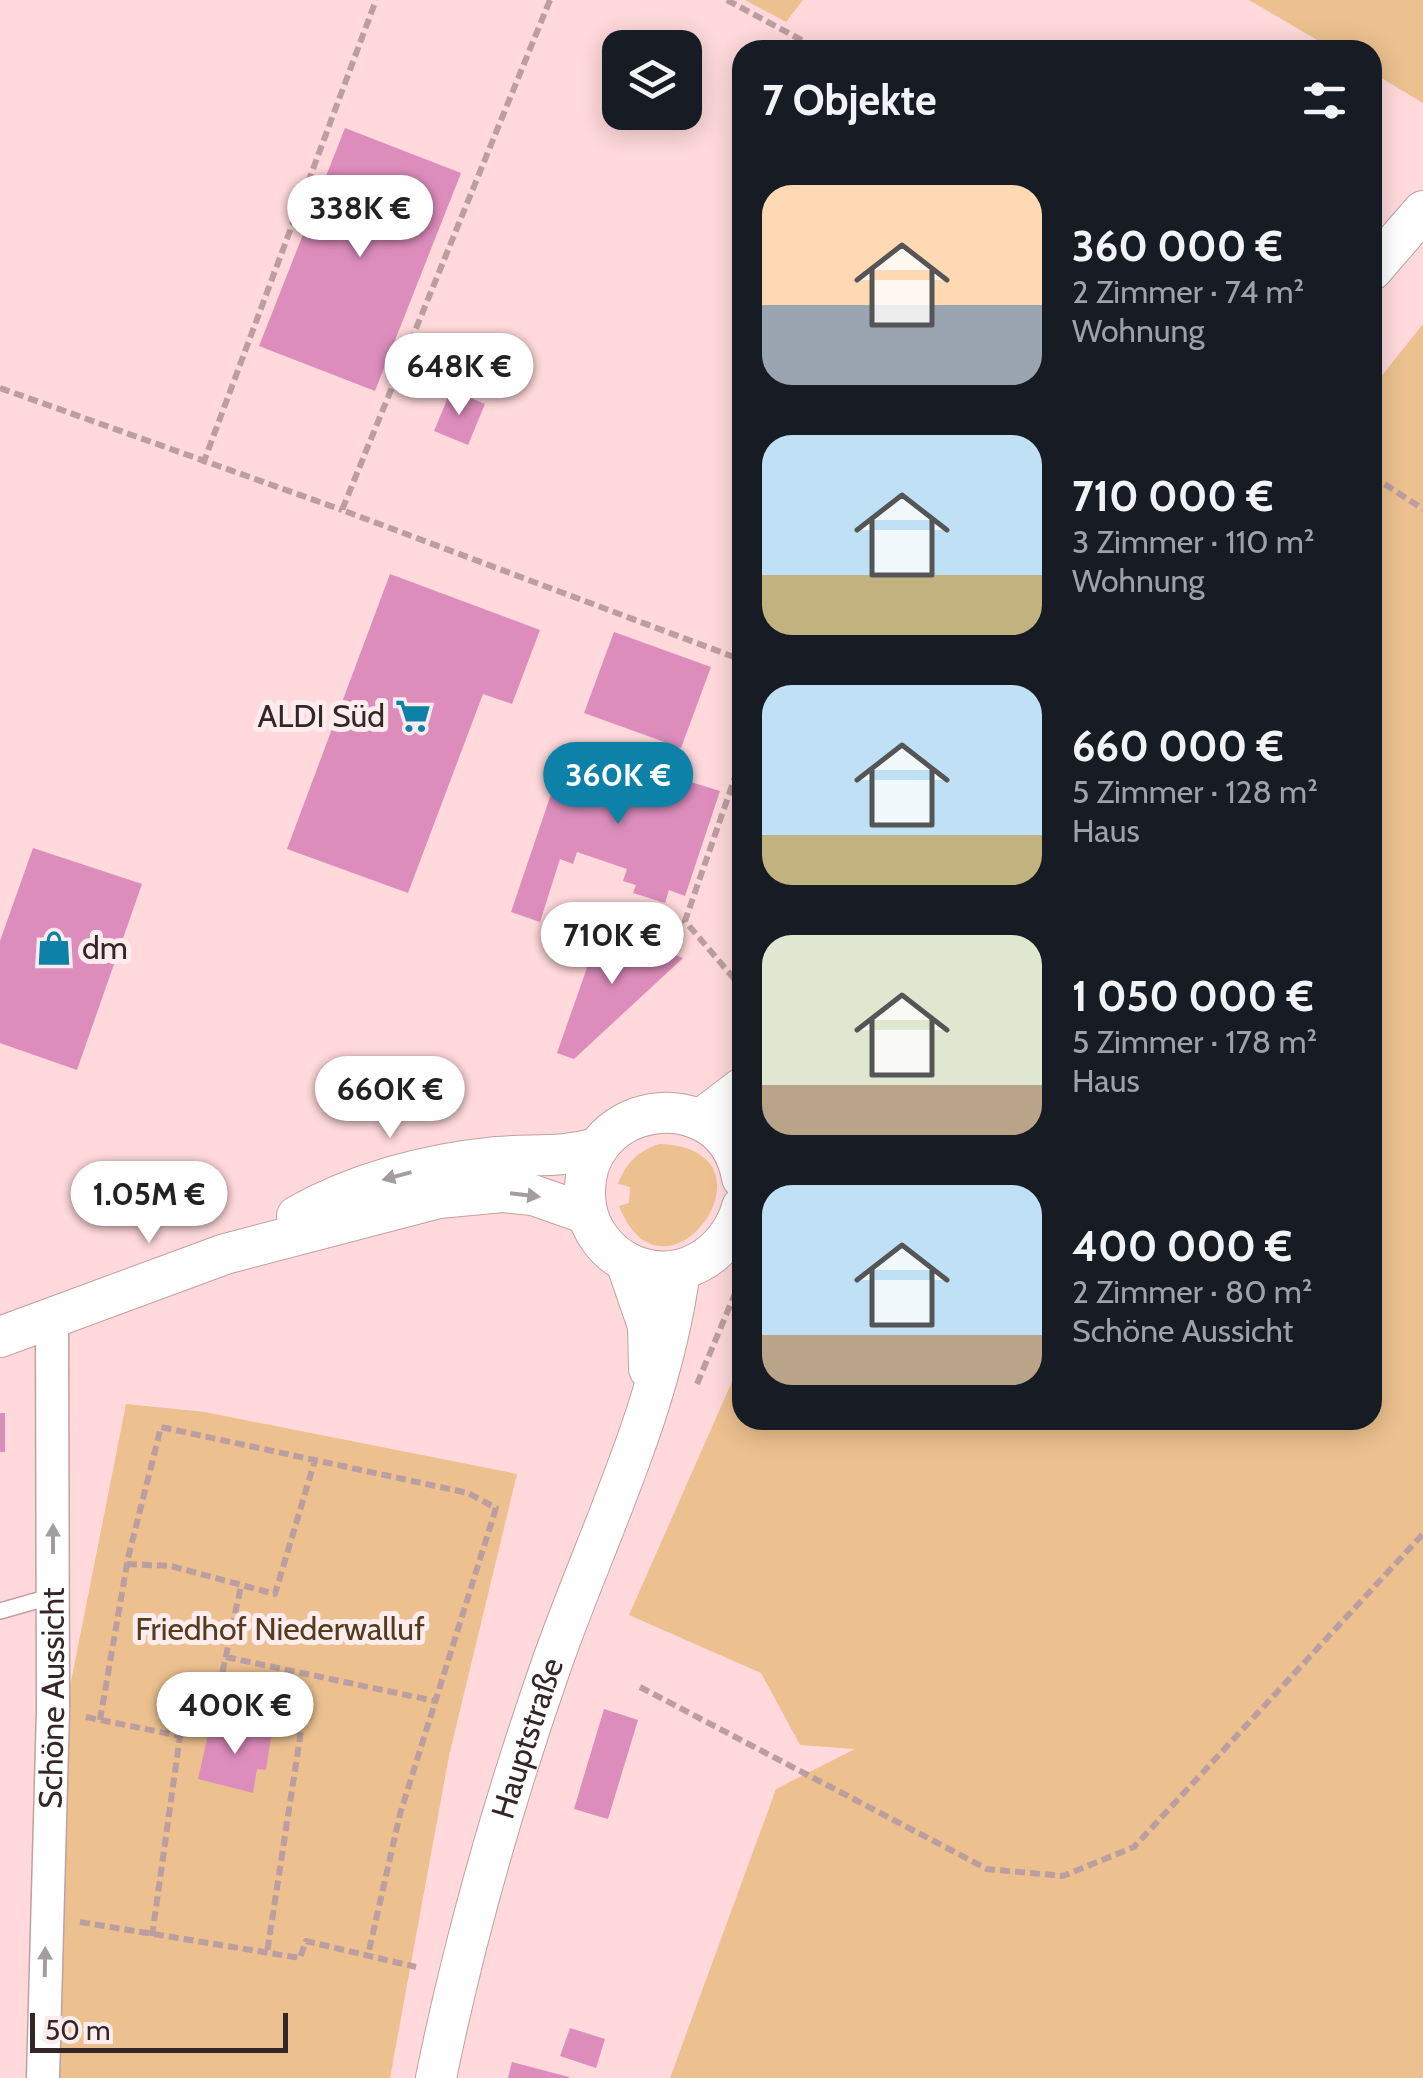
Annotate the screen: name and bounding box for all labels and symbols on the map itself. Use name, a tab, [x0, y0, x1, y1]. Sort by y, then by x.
pin: 338K €	[279, 175, 441, 260]
pin: 648K €	[378, 333, 540, 418]
place label: ALDI Süd	[258, 696, 385, 735]
supermarket icon: ALDI Süd	[394, 697, 432, 735]
pin: 360K €	[537, 742, 699, 827]
pin: 710K €	[531, 902, 693, 987]
place label: dm	[82, 928, 128, 967]
shop icon: dm	[35, 929, 73, 967]
pin: 660K €	[309, 1056, 471, 1141]
pin: 1.05M €	[57, 1161, 241, 1246]
one-way arrow	[381, 1168, 412, 1184]
one-way arrow	[509, 1187, 541, 1203]
one-way arrow	[45, 1522, 61, 1554]
street label: Schöne Aussicht	[30, 1587, 72, 1809]
park label: Friedhof Niederwalluf	[135, 1609, 425, 1648]
street label: Hauptstraße	[483, 1652, 571, 1823]
pin: 400K €	[154, 1672, 316, 1757]
one-way arrow	[37, 1946, 53, 1978]
scale bar	[30, 2008, 288, 2052]

